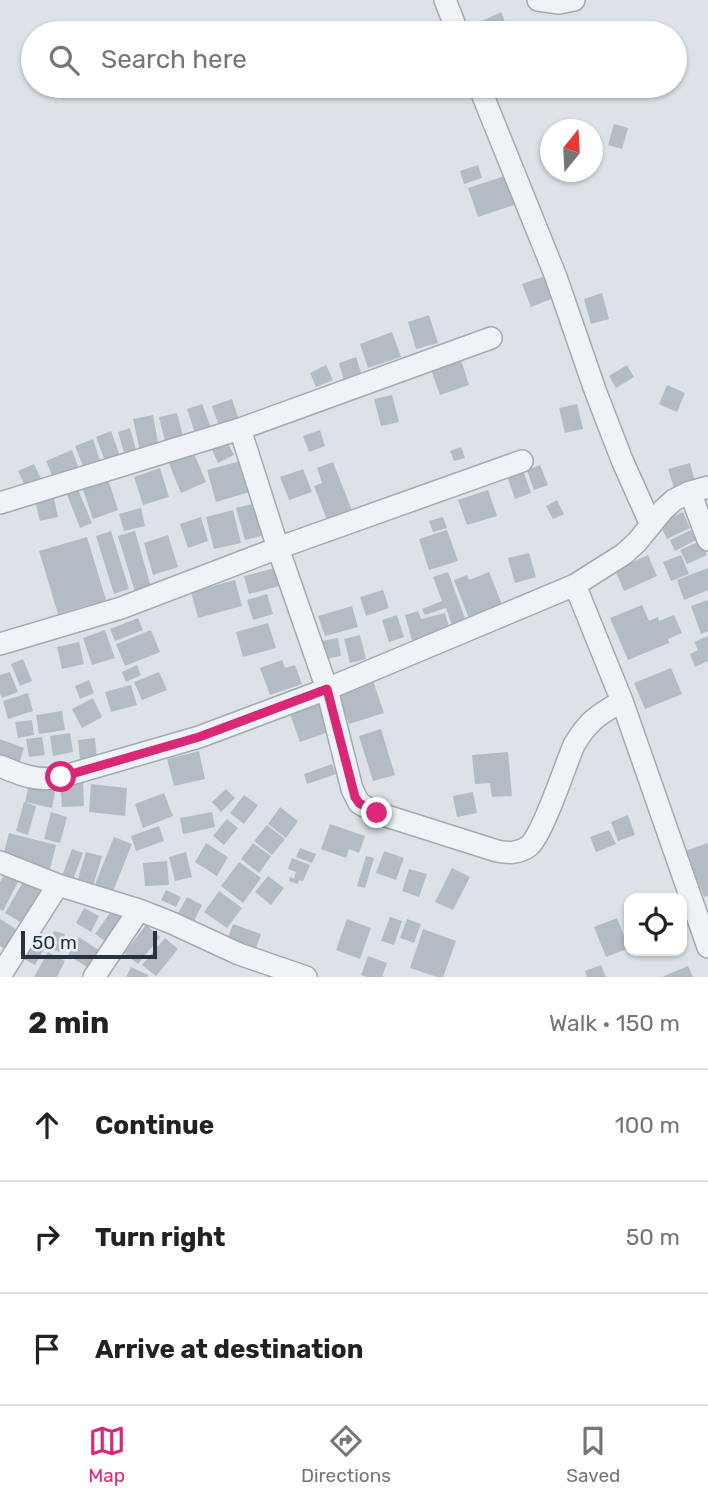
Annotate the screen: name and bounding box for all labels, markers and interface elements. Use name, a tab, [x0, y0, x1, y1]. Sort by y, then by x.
search box	[21, 21, 687, 98]
icon: search	[45, 41, 83, 79]
text: Search here	[101, 44, 247, 75]
north arrow	[540, 119, 603, 182]
route start	[45, 761, 76, 792]
route end	[361, 797, 392, 828]
map controls	[624, 893, 687, 956]
button: locate	[624, 893, 687, 956]
scale bar	[21, 928, 158, 960]
text: 50 m	[32, 931, 77, 954]
text: 2 min	[28, 1005, 109, 1041]
text: Walk · 150 m	[549, 1009, 680, 1037]
icon: ahead	[28, 1106, 66, 1144]
text: Continue	[95, 1110, 214, 1141]
text: 100 m	[615, 1111, 680, 1139]
icon: right	[28, 1218, 66, 1256]
text: Turn right	[95, 1222, 225, 1253]
text: 50 m	[626, 1223, 680, 1251]
icon: arrive	[28, 1330, 66, 1368]
text: Arrive at destination	[95, 1334, 363, 1365]
tab: Map	[88, 1422, 126, 1487]
tab: Directions	[301, 1422, 391, 1487]
tab: Saved	[566, 1422, 620, 1487]

